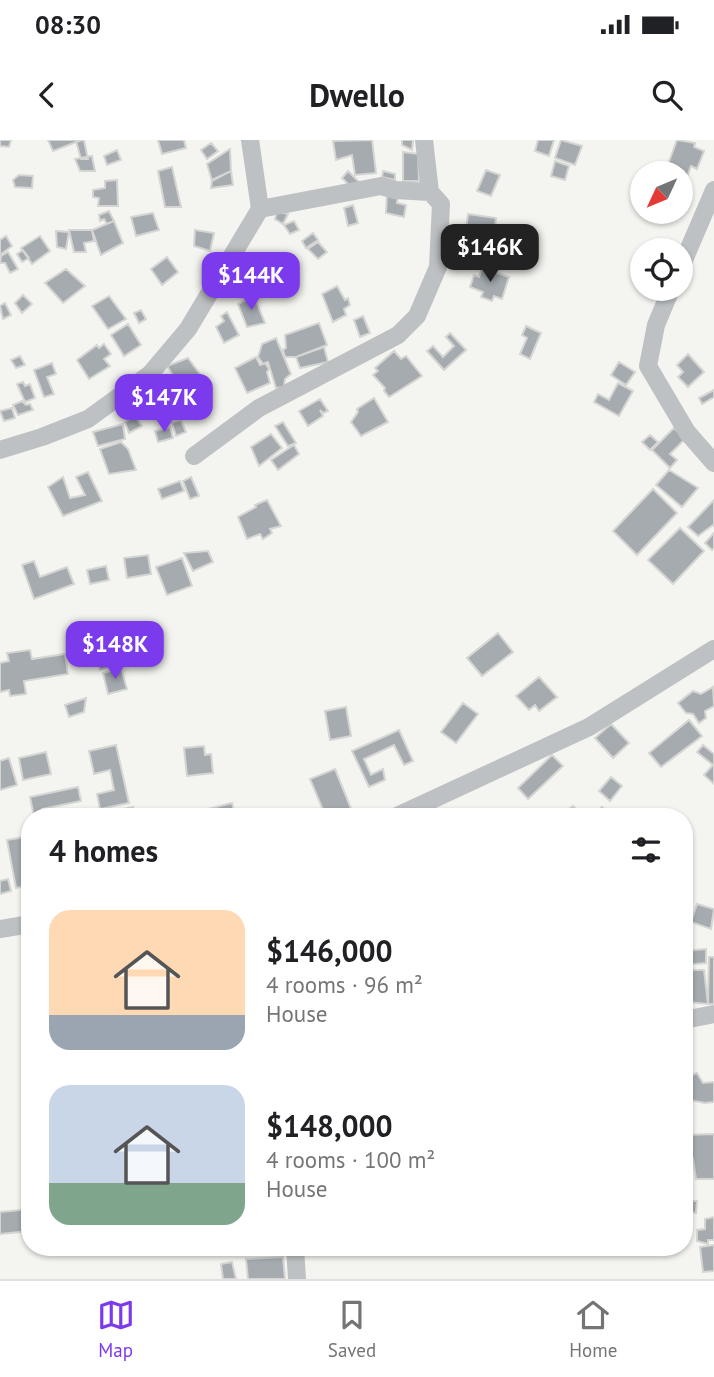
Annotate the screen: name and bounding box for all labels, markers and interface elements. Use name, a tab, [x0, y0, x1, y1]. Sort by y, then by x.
text: 08:30	[35, 8, 101, 41]
text: Dwello	[309, 74, 405, 116]
icon: back	[28, 76, 66, 114]
icon: search	[648, 76, 686, 114]
north arrow	[630, 161, 693, 224]
map controls	[630, 161, 693, 301]
pin: $146K	[441, 225, 539, 284]
text: $146K	[457, 232, 523, 261]
button: locate	[630, 238, 693, 301]
pin: $144K	[202, 253, 300, 312]
text: $144K	[218, 260, 284, 289]
pin: $147K	[115, 374, 213, 434]
text: $147K	[131, 382, 197, 411]
pin: $148K	[66, 622, 164, 681]
text: $148K	[82, 629, 148, 658]
text: 4 homes	[49, 831, 158, 870]
icon: filters	[627, 831, 665, 869]
text: $146,000	[266, 931, 393, 970]
icon: home	[105, 938, 189, 1022]
text: 4 rooms · 96 m²	[266, 970, 423, 999]
text: House	[266, 999, 328, 1028]
text: $148,000	[266, 1106, 393, 1145]
icon: home	[105, 1113, 189, 1197]
text: 4 rooms · 100 m²	[266, 1145, 435, 1174]
text: House	[266, 1174, 328, 1203]
tab: Map	[97, 1296, 135, 1362]
tab: Saved	[328, 1296, 376, 1362]
tab: Home	[569, 1296, 617, 1362]

